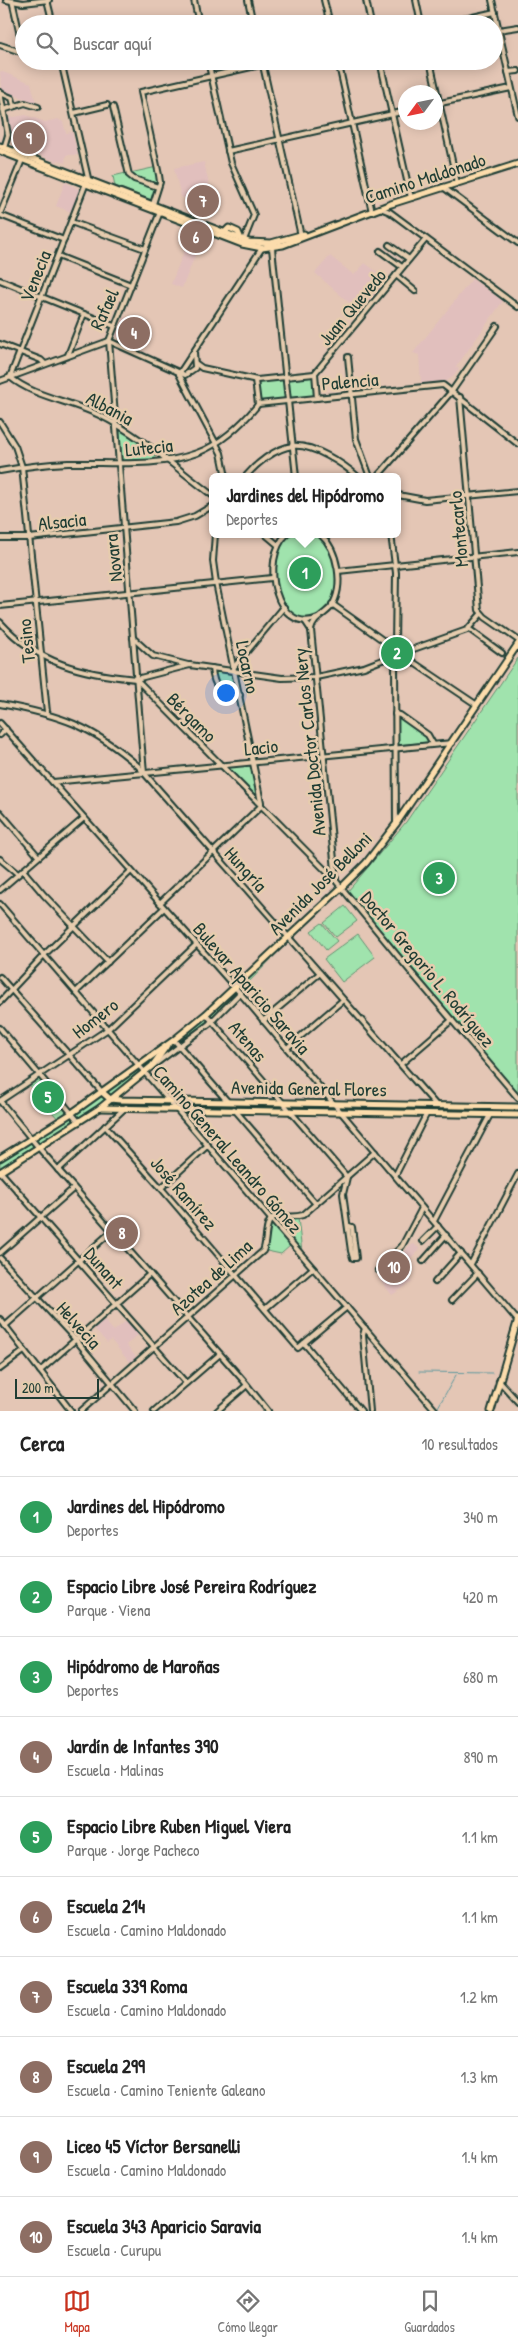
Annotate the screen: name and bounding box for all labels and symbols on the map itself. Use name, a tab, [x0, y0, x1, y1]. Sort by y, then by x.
north arrow	[398, 85, 443, 130]
pin: 9	[13, 119, 45, 157]
street label: Camino Maldonado	[361, 146, 489, 210]
pin: 7	[187, 182, 219, 220]
pin: 6	[180, 218, 212, 256]
street label: Venecia	[13, 246, 57, 306]
street label: Juan Quevedo	[312, 263, 392, 351]
street label: Rafael	[83, 283, 125, 334]
pin: 4	[118, 314, 150, 352]
street label: Palencia	[321, 366, 380, 396]
street label: Albania	[82, 385, 139, 431]
street label: Lutecia	[124, 432, 175, 462]
street label: Montecarlo	[442, 489, 474, 568]
street label: Alsacia	[37, 505, 88, 536]
street label: Novara	[98, 532, 128, 583]
pin: 1	[289, 554, 321, 592]
street label: Tesino	[11, 617, 41, 664]
pin: 2	[381, 634, 413, 672]
street label: Locarno	[230, 638, 266, 696]
street label: Avenida Doctor Carlos Nery	[286, 647, 332, 837]
your location	[213, 680, 239, 706]
street label: Bérgamo	[161, 686, 223, 748]
street label: Lacio	[243, 732, 280, 762]
street label: Avenida José Belloni	[263, 826, 377, 940]
street label: Hungría	[219, 841, 274, 898]
pin: 3	[423, 859, 455, 897]
street label: Doctor Gregorio L. Rodríguez	[355, 886, 501, 1052]
street label: Bulevar Aparicio Saravia	[187, 916, 317, 1060]
street label: Homero	[67, 992, 124, 1044]
street label: Atenas	[223, 1015, 273, 1067]
street label: Camino General Leandro Gómez	[148, 1059, 308, 1239]
street label: Avenida General Flores	[231, 1074, 387, 1102]
pin: 5	[32, 1078, 64, 1116]
street label: José Ramírez	[145, 1150, 223, 1236]
pin: 8	[106, 1214, 138, 1252]
street label: Azotea de Lima	[164, 1233, 258, 1321]
street label: Dunant	[79, 1241, 130, 1295]
pin: 10	[378, 1248, 410, 1286]
street label: Helvecia	[51, 1296, 108, 1355]
scale bar	[15, 1376, 99, 1399]

